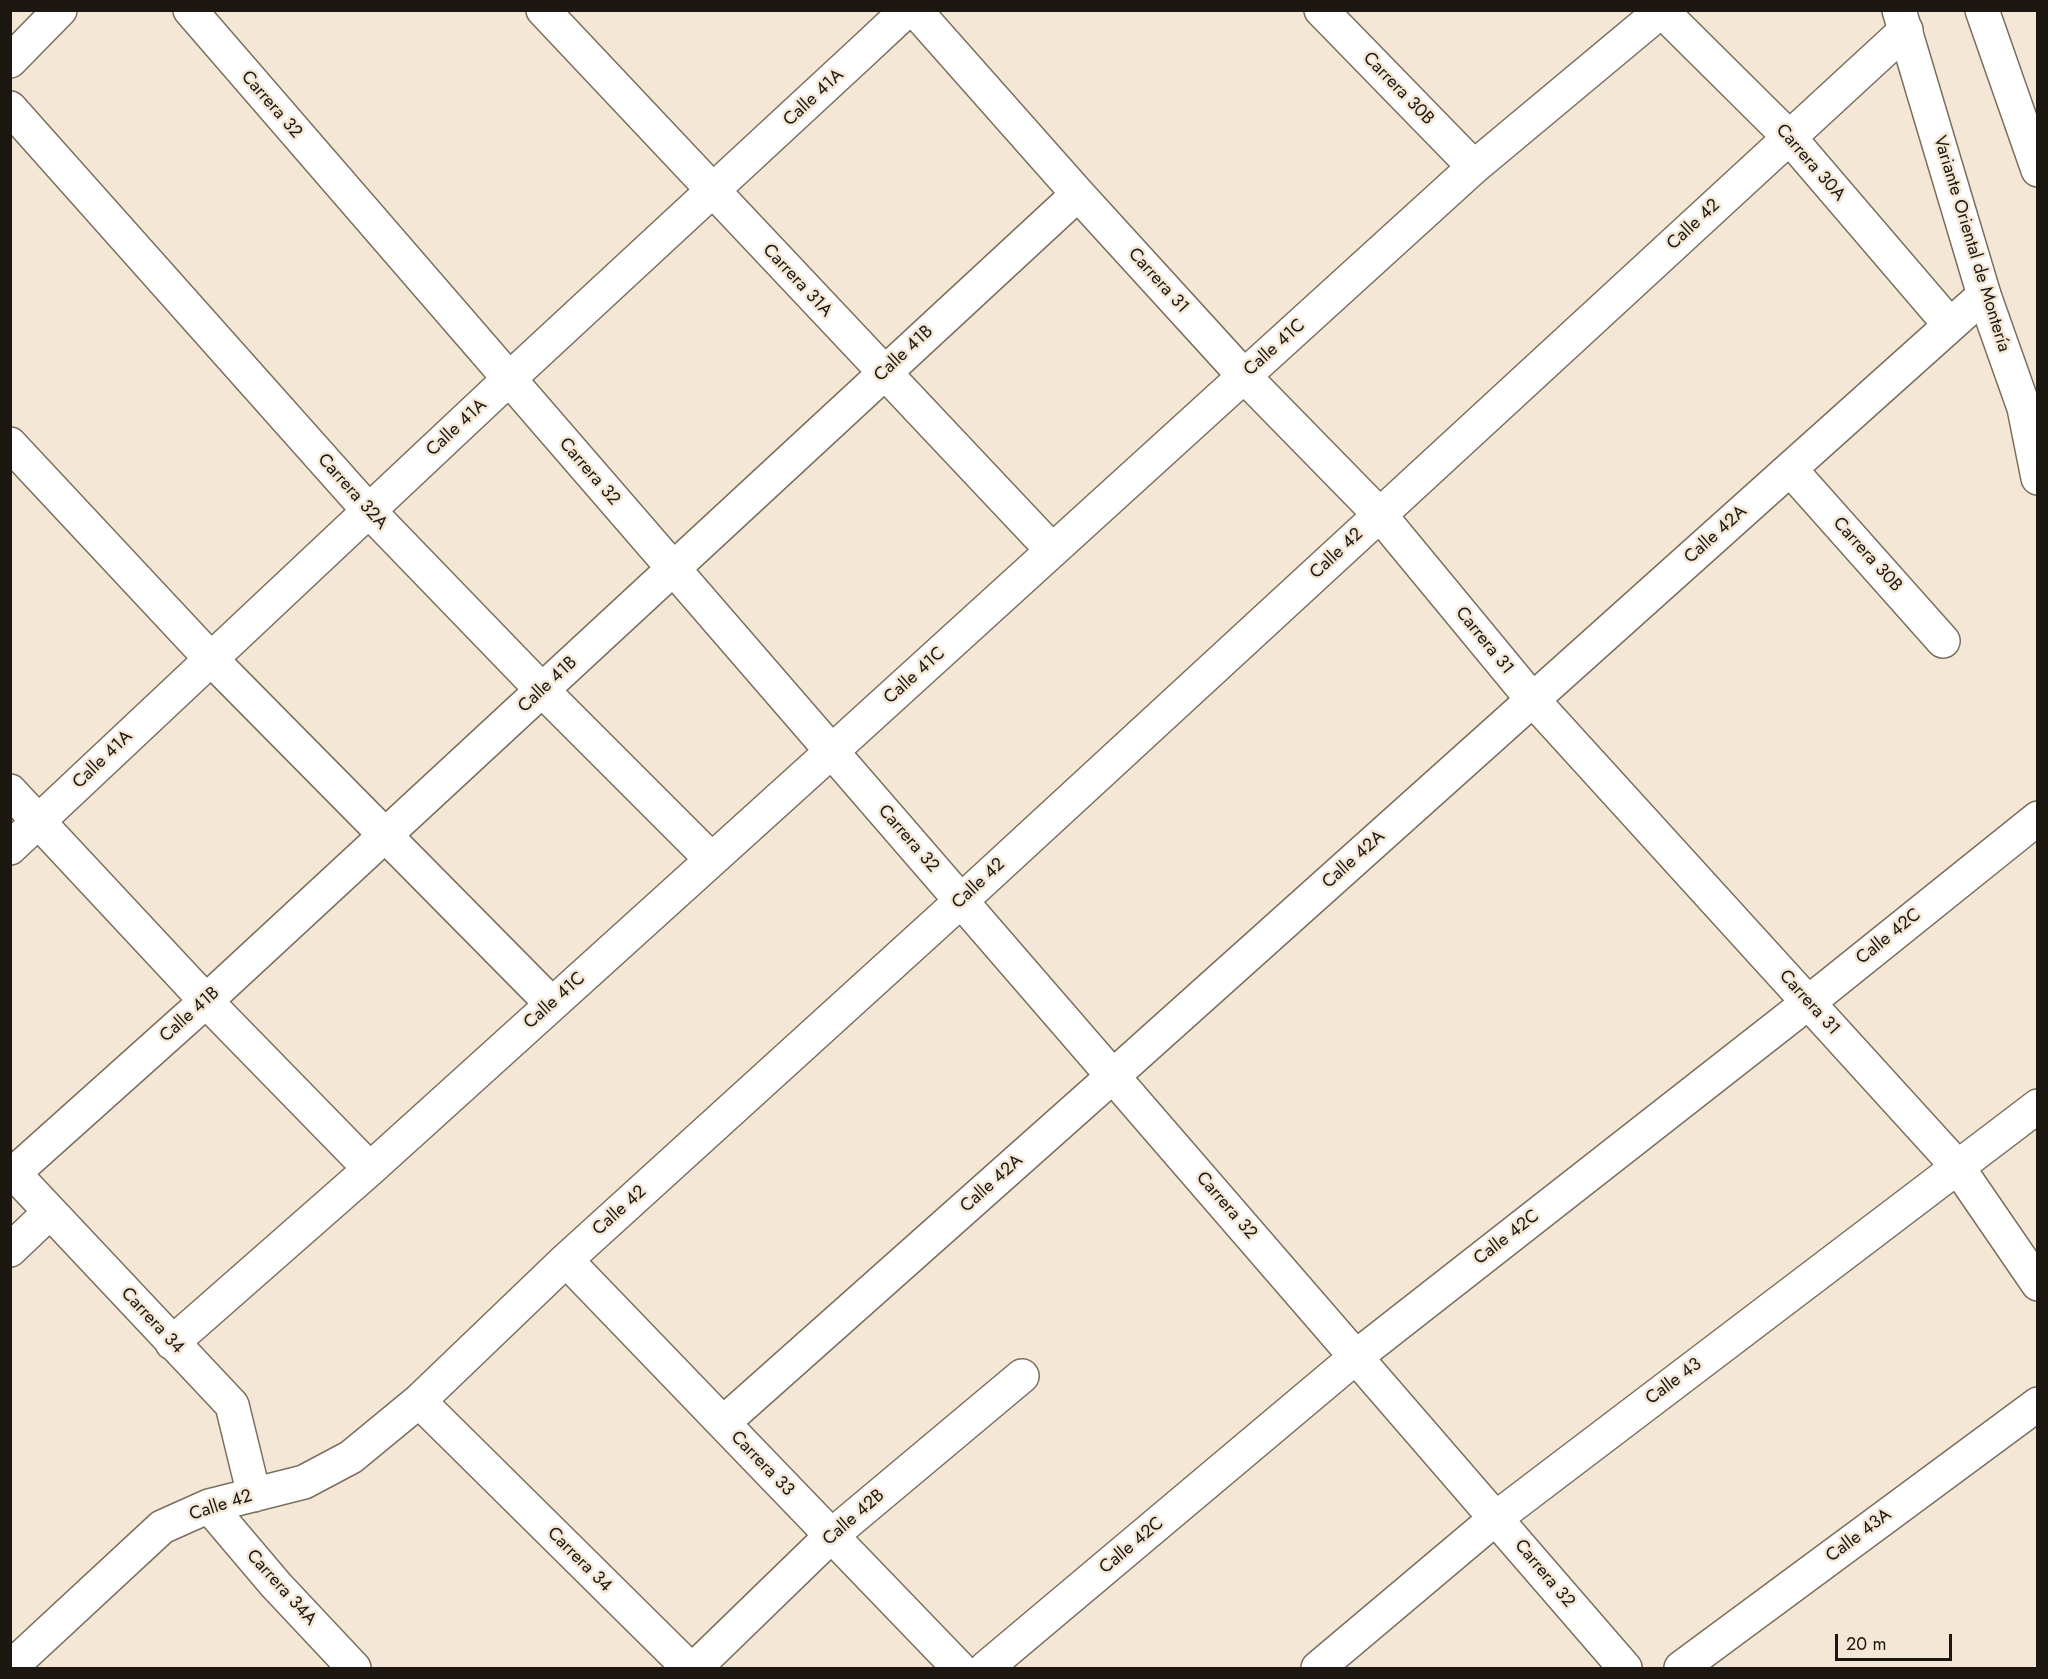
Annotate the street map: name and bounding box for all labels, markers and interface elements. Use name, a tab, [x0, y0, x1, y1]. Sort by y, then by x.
street label: Carrera 30B	[1358, 48, 1438, 130]
street label: Calle 41A	[779, 65, 849, 131]
street label: Carrera 32	[236, 67, 306, 143]
street label: Carrera 30A	[1771, 120, 1849, 206]
street label: Variante Oriental de Montería	[1928, 133, 2014, 355]
street label: Calle 42	[1663, 195, 1725, 255]
street label: Carrera 31A	[758, 240, 836, 322]
street label: Carrera 31	[1123, 244, 1193, 318]
street label: Calle 41C	[1240, 315, 1310, 381]
street label: Calle 41B	[870, 321, 938, 387]
street label: Calle 41A	[422, 395, 492, 461]
street label: Carrera 32	[554, 434, 624, 510]
street label: Carrera 32A	[312, 450, 392, 534]
street label: Calle 42A	[1680, 501, 1752, 569]
street label: Carrera 30B	[1828, 513, 1906, 597]
street label: Calle 42	[1306, 524, 1368, 584]
street label: Carrera 31	[1450, 603, 1518, 679]
street label: Calle 41C	[880, 643, 950, 709]
street label: Calle 41B	[514, 652, 582, 718]
street label: Calle 41A	[69, 726, 137, 794]
street label: Carrera 32	[873, 801, 943, 877]
street label: Calle 42A	[1318, 826, 1390, 894]
street label: Calle 42	[948, 854, 1010, 914]
street label: Calle 42C	[1852, 904, 1926, 970]
street label: Carrera 31	[1774, 966, 1844, 1040]
street label: Calle 41C	[520, 968, 590, 1034]
street label: Calle 41B	[156, 983, 224, 1047]
street label: Calle 42A	[956, 1150, 1028, 1218]
street label: Carrera 32	[1191, 1168, 1261, 1244]
street label: Calle 42	[589, 1181, 651, 1241]
street label: Calle 42C	[1470, 1206, 1544, 1270]
street label: Carrera 34	[116, 1283, 188, 1359]
street label: Calle 43	[1642, 1354, 1706, 1410]
street label: Carrera 33	[726, 1427, 798, 1501]
street label: Calle 42B	[819, 1485, 889, 1551]
street label: Calle 42	[187, 1486, 255, 1526]
street label: Calle 43A	[1822, 1505, 1896, 1567]
street label: Calle 42C	[1096, 1513, 1168, 1579]
street label: Carrera 34	[542, 1523, 616, 1597]
street label: Carrera 32	[1509, 1535, 1579, 1613]
street label: Carrera 34A	[241, 1546, 321, 1630]
scale bar	[1838, 1622, 1955, 1660]
text: 20 m	[1846, 1631, 1886, 1657]

